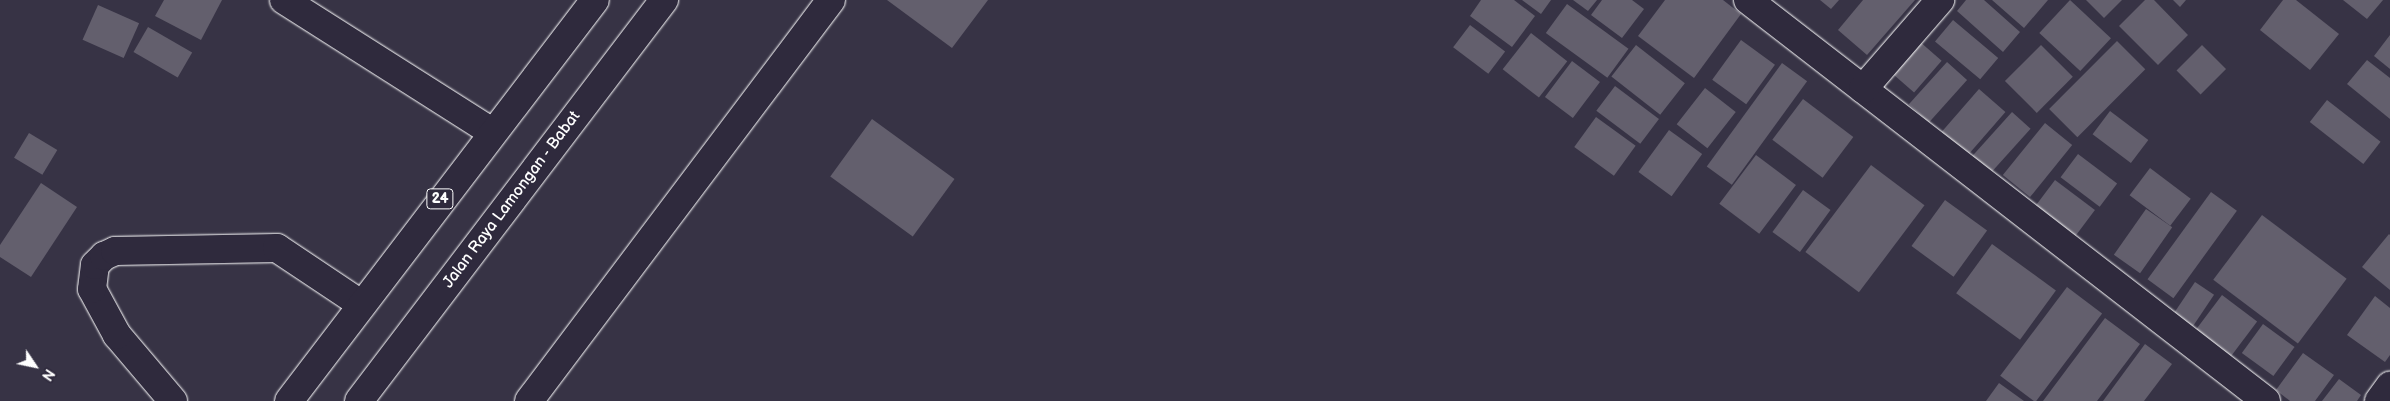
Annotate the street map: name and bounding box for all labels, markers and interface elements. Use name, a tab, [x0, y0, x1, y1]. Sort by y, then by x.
street label: Jalan Raya Lamongan - Babat	[439, 107, 585, 293]
road number: 24	[426, 186, 454, 212]
north arrow	[10, 341, 60, 391]
text: N	[38, 366, 58, 384]

